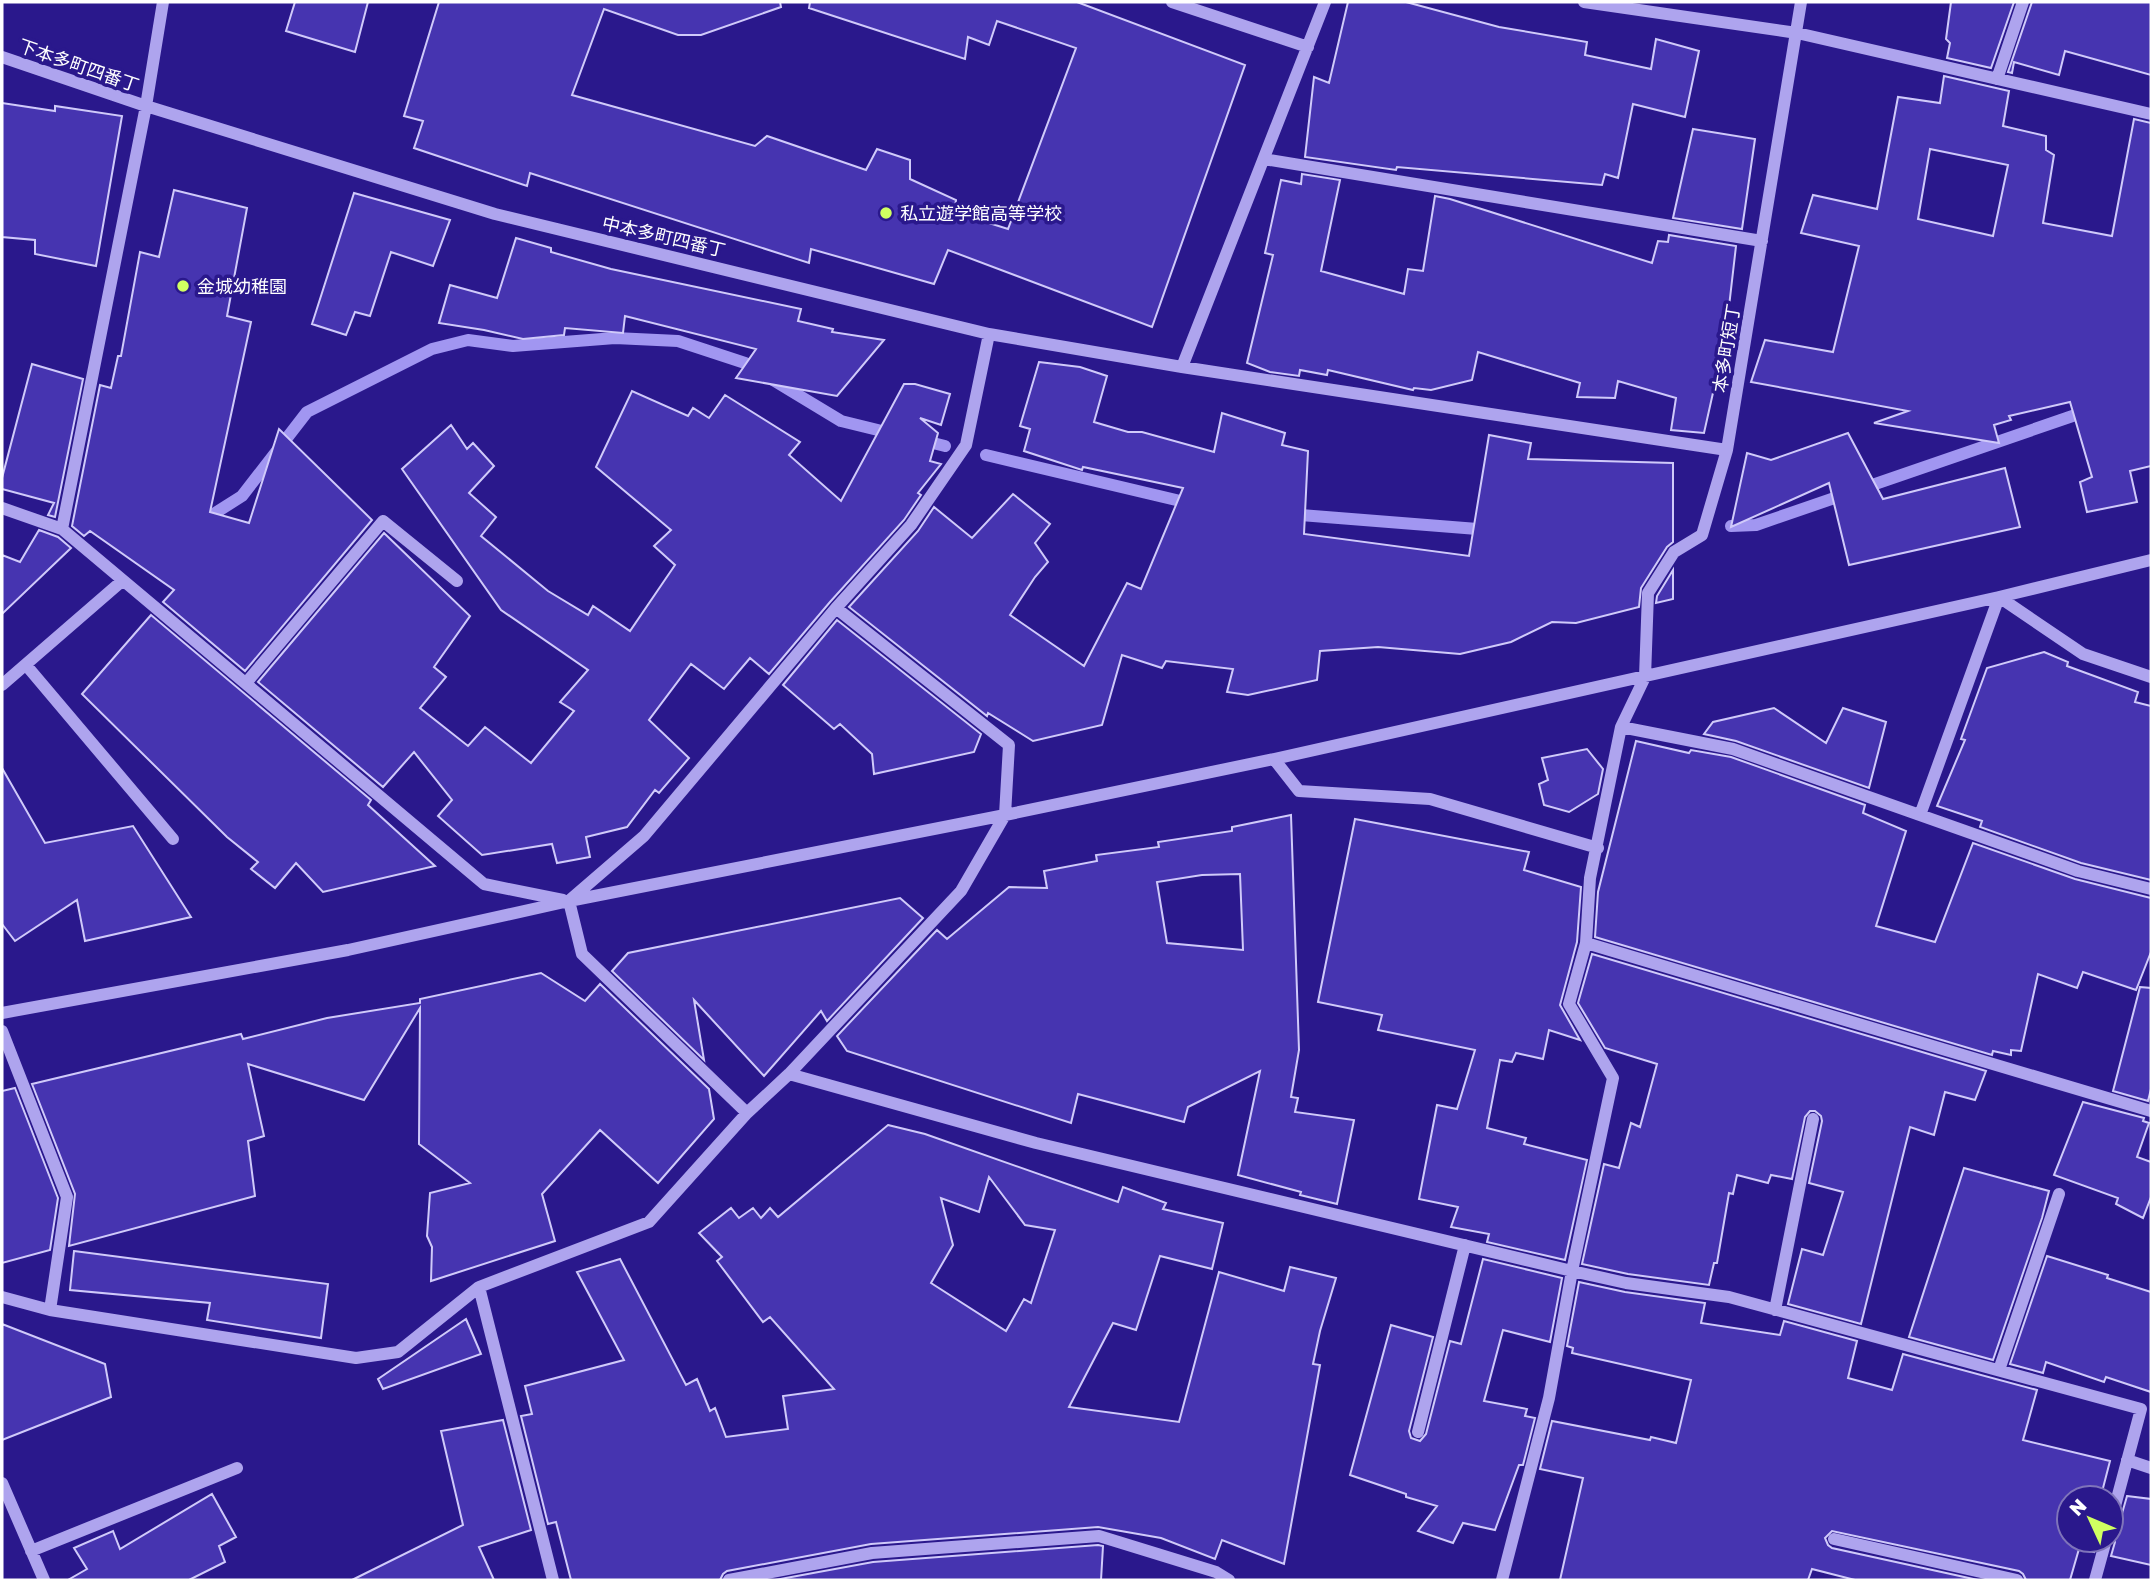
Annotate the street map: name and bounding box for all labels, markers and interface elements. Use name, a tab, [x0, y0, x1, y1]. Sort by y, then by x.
street label: 下本多町四番丁	[16, 34, 142, 96]
place label: 私立遊学館高等学校	[900, 202, 1062, 224]
marker: 私立遊学館高等学校	[878, 205, 894, 221]
street label: 中本多町四番丁	[600, 211, 728, 261]
place label: 金城幼稚園	[197, 275, 287, 297]
marker: 金城幼稚園	[175, 278, 191, 294]
street label: 本多町短丁	[1708, 302, 1744, 394]
north arrow	[2055, 1484, 2125, 1554]
text: N	[2064, 1494, 2091, 1520]

